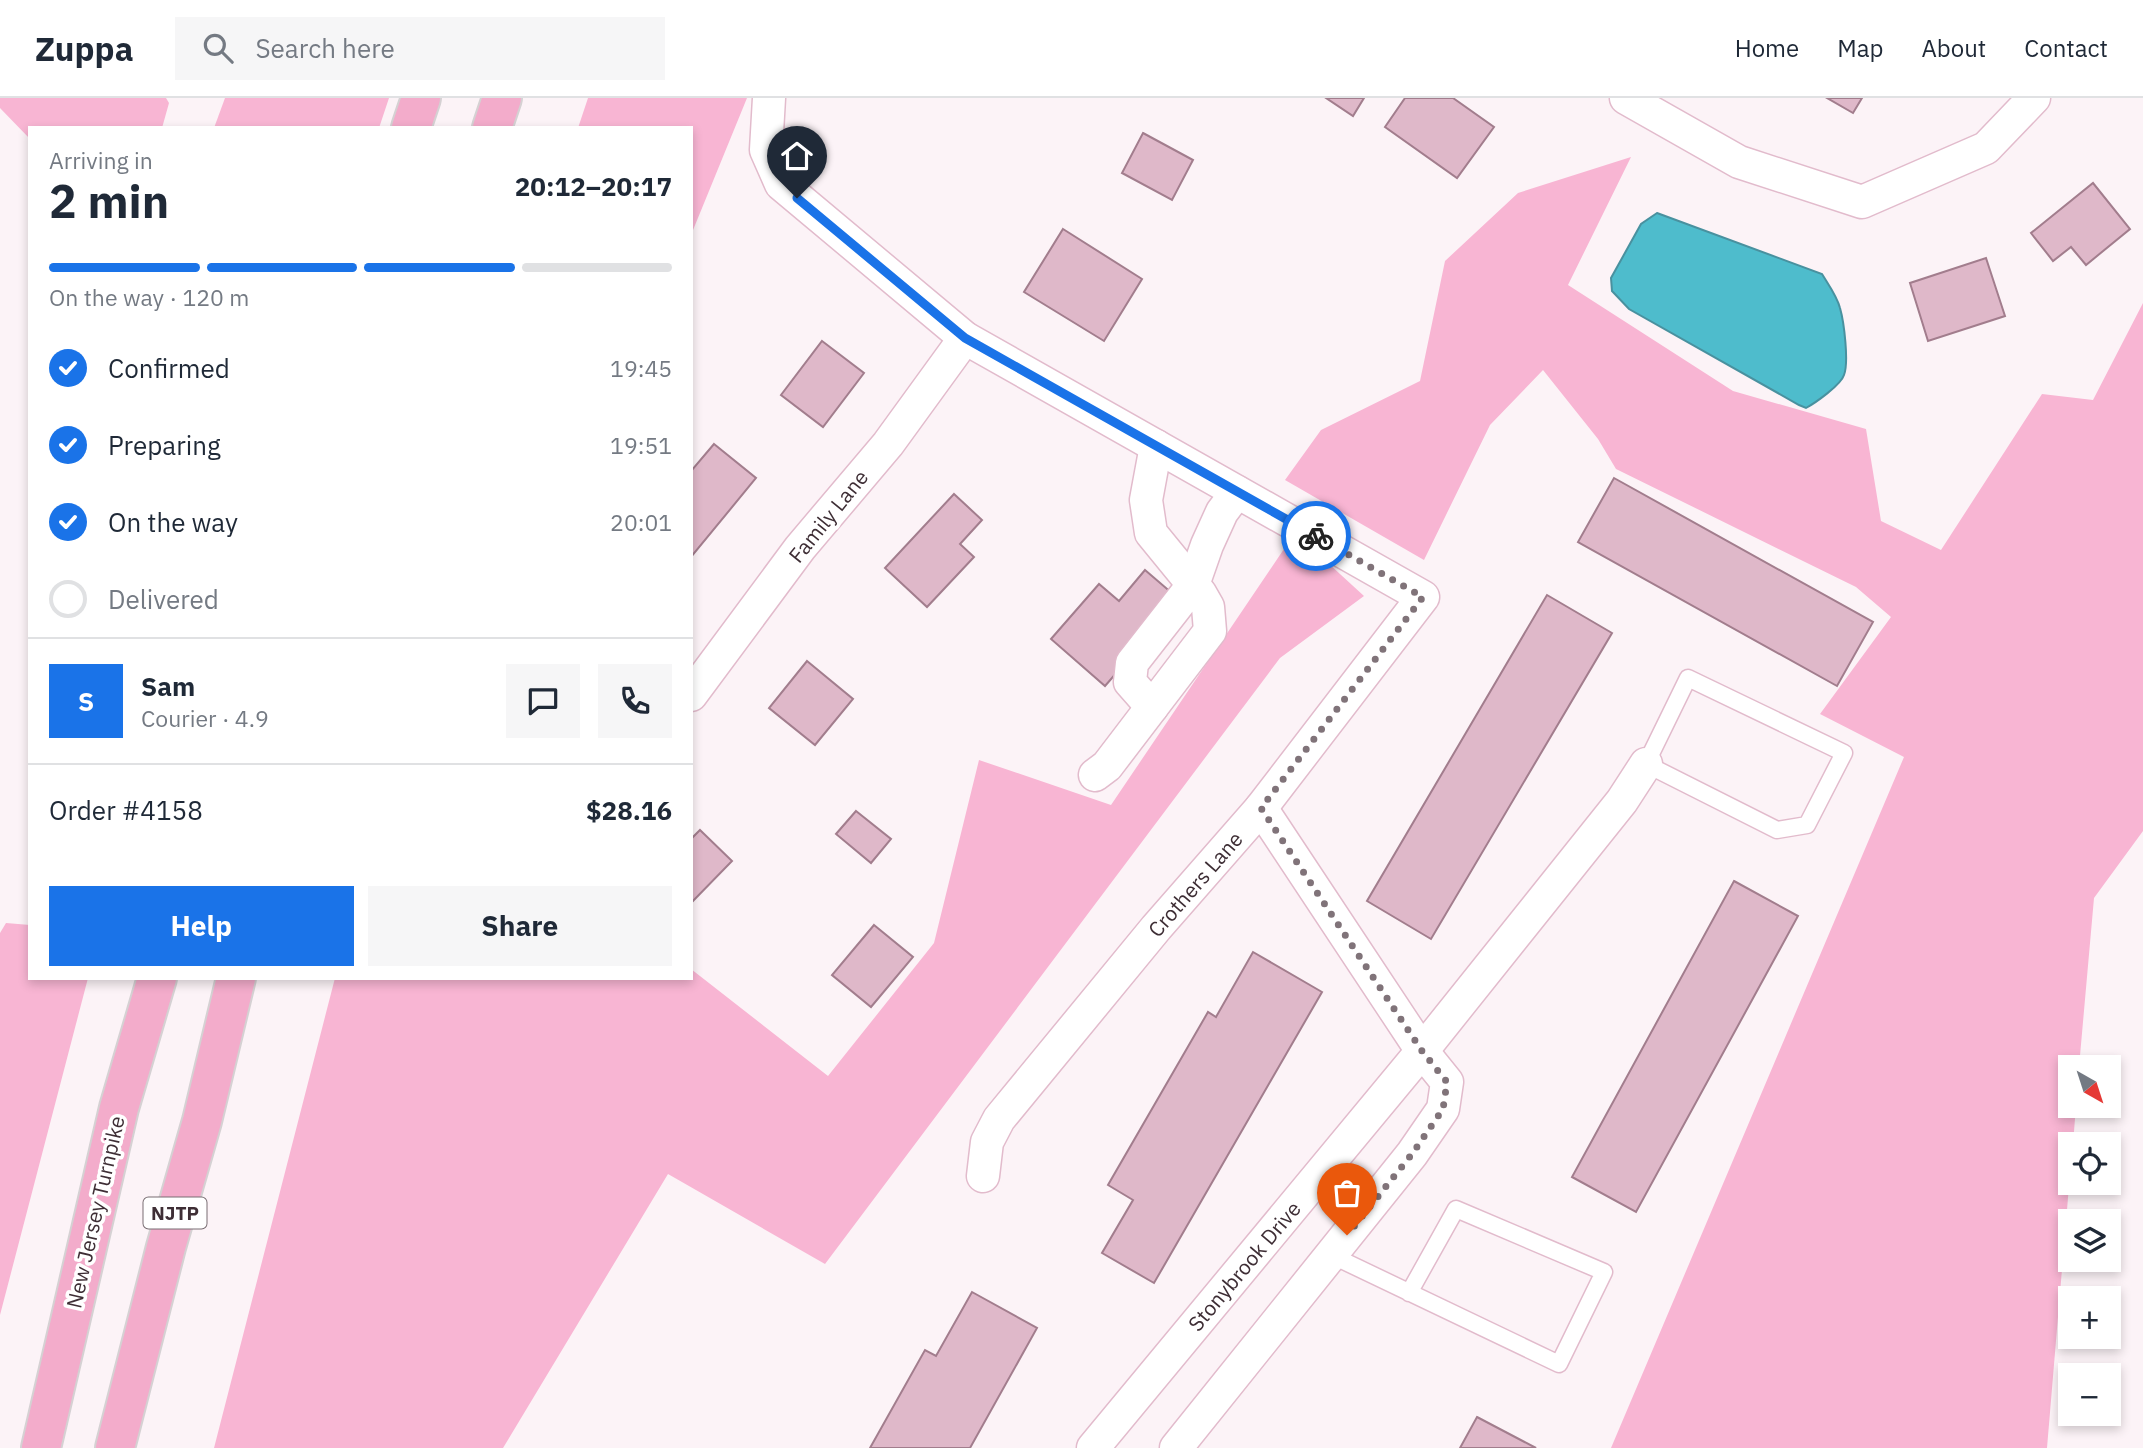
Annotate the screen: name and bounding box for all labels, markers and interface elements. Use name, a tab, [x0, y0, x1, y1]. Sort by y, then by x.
search box	[175, 17, 665, 80]
text: Zuppa	[35, 27, 133, 70]
icon: search	[199, 29, 237, 67]
text: Search here	[255, 31, 395, 65]
text: Home	[1735, 32, 1799, 64]
text: Map	[1837, 32, 1883, 64]
text: About	[1921, 32, 1986, 64]
text: Contact	[2024, 32, 2108, 64]
pin	[767, 126, 827, 198]
icon: home	[778, 137, 816, 175]
text: Arriving in	[49, 145, 153, 175]
text: 20:12–20:17	[515, 169, 672, 203]
text: 2 min	[49, 171, 169, 231]
text: On the way · 120 m	[49, 282, 249, 312]
icon: check	[49, 349, 87, 387]
text: Confirmed	[108, 351, 230, 385]
text: 19:45	[610, 353, 672, 383]
icon: check	[49, 426, 87, 464]
text: Preparing	[108, 428, 221, 462]
text: 19:51	[610, 430, 672, 460]
street label: Family Lane	[782, 464, 874, 568]
courier	[1281, 501, 1351, 571]
icon: check	[49, 503, 87, 541]
text: On the way	[108, 505, 238, 539]
text: 20:01	[610, 507, 672, 537]
icon: bike	[1297, 517, 1335, 555]
text: Delivered	[108, 582, 219, 616]
button: chat	[506, 664, 580, 738]
button: phone	[598, 664, 672, 738]
text: Sam	[141, 669, 195, 703]
text: S	[78, 684, 94, 718]
text: Courier · 4.9	[141, 703, 269, 733]
text: Order #4158	[49, 793, 203, 827]
text: $28.16	[586, 793, 672, 827]
street label: Crothers Lane	[1141, 825, 1249, 943]
button: Help	[49, 886, 354, 966]
button: Share	[368, 886, 672, 966]
north arrow	[2058, 1055, 2121, 1118]
map controls	[2058, 1055, 2121, 1426]
street label: New Jersey Turnpike	[59, 1113, 131, 1311]
button: locate	[2058, 1132, 2121, 1195]
pin	[1317, 1163, 1377, 1235]
icon: bag	[1328, 1174, 1366, 1212]
street label: Stonybrook Drive	[1181, 1195, 1307, 1337]
road number: NJTP	[144, 1198, 206, 1228]
button: layers	[2058, 1209, 2121, 1272]
button: +	[2058, 1286, 2121, 1349]
button: −	[2058, 1363, 2121, 1426]

